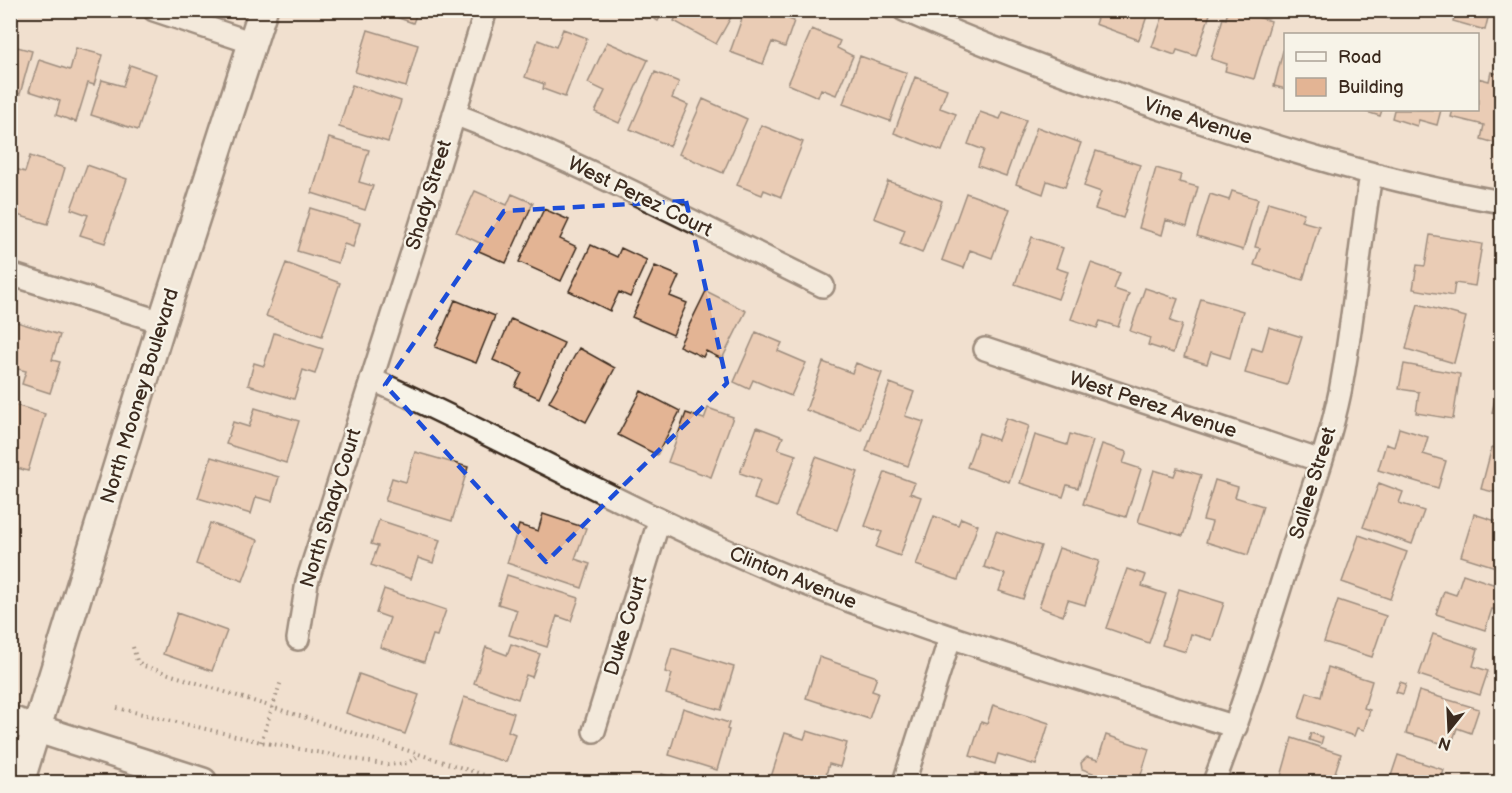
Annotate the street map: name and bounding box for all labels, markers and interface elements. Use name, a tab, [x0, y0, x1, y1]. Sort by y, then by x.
legend	[1284, 33, 1479, 111]
text: Road	[1338, 47, 1382, 68]
text: Building	[1338, 77, 1404, 98]
street label: Vine Avenue	[1141, 92, 1255, 150]
street label: Shady Street	[401, 137, 457, 253]
street label: West Perez Court	[564, 152, 716, 242]
street label: North Mooney Boulevard	[96, 286, 184, 506]
street label: West Perez Avenue	[1066, 367, 1240, 443]
street label: Sallee Street	[1285, 424, 1341, 542]
street label: North Shady Court	[295, 425, 367, 591]
street label: Clinton Avenue	[726, 542, 860, 615]
street label: Duke Court	[600, 573, 652, 679]
north arrow	[1419, 700, 1479, 760]
text: N	[1436, 732, 1453, 754]

